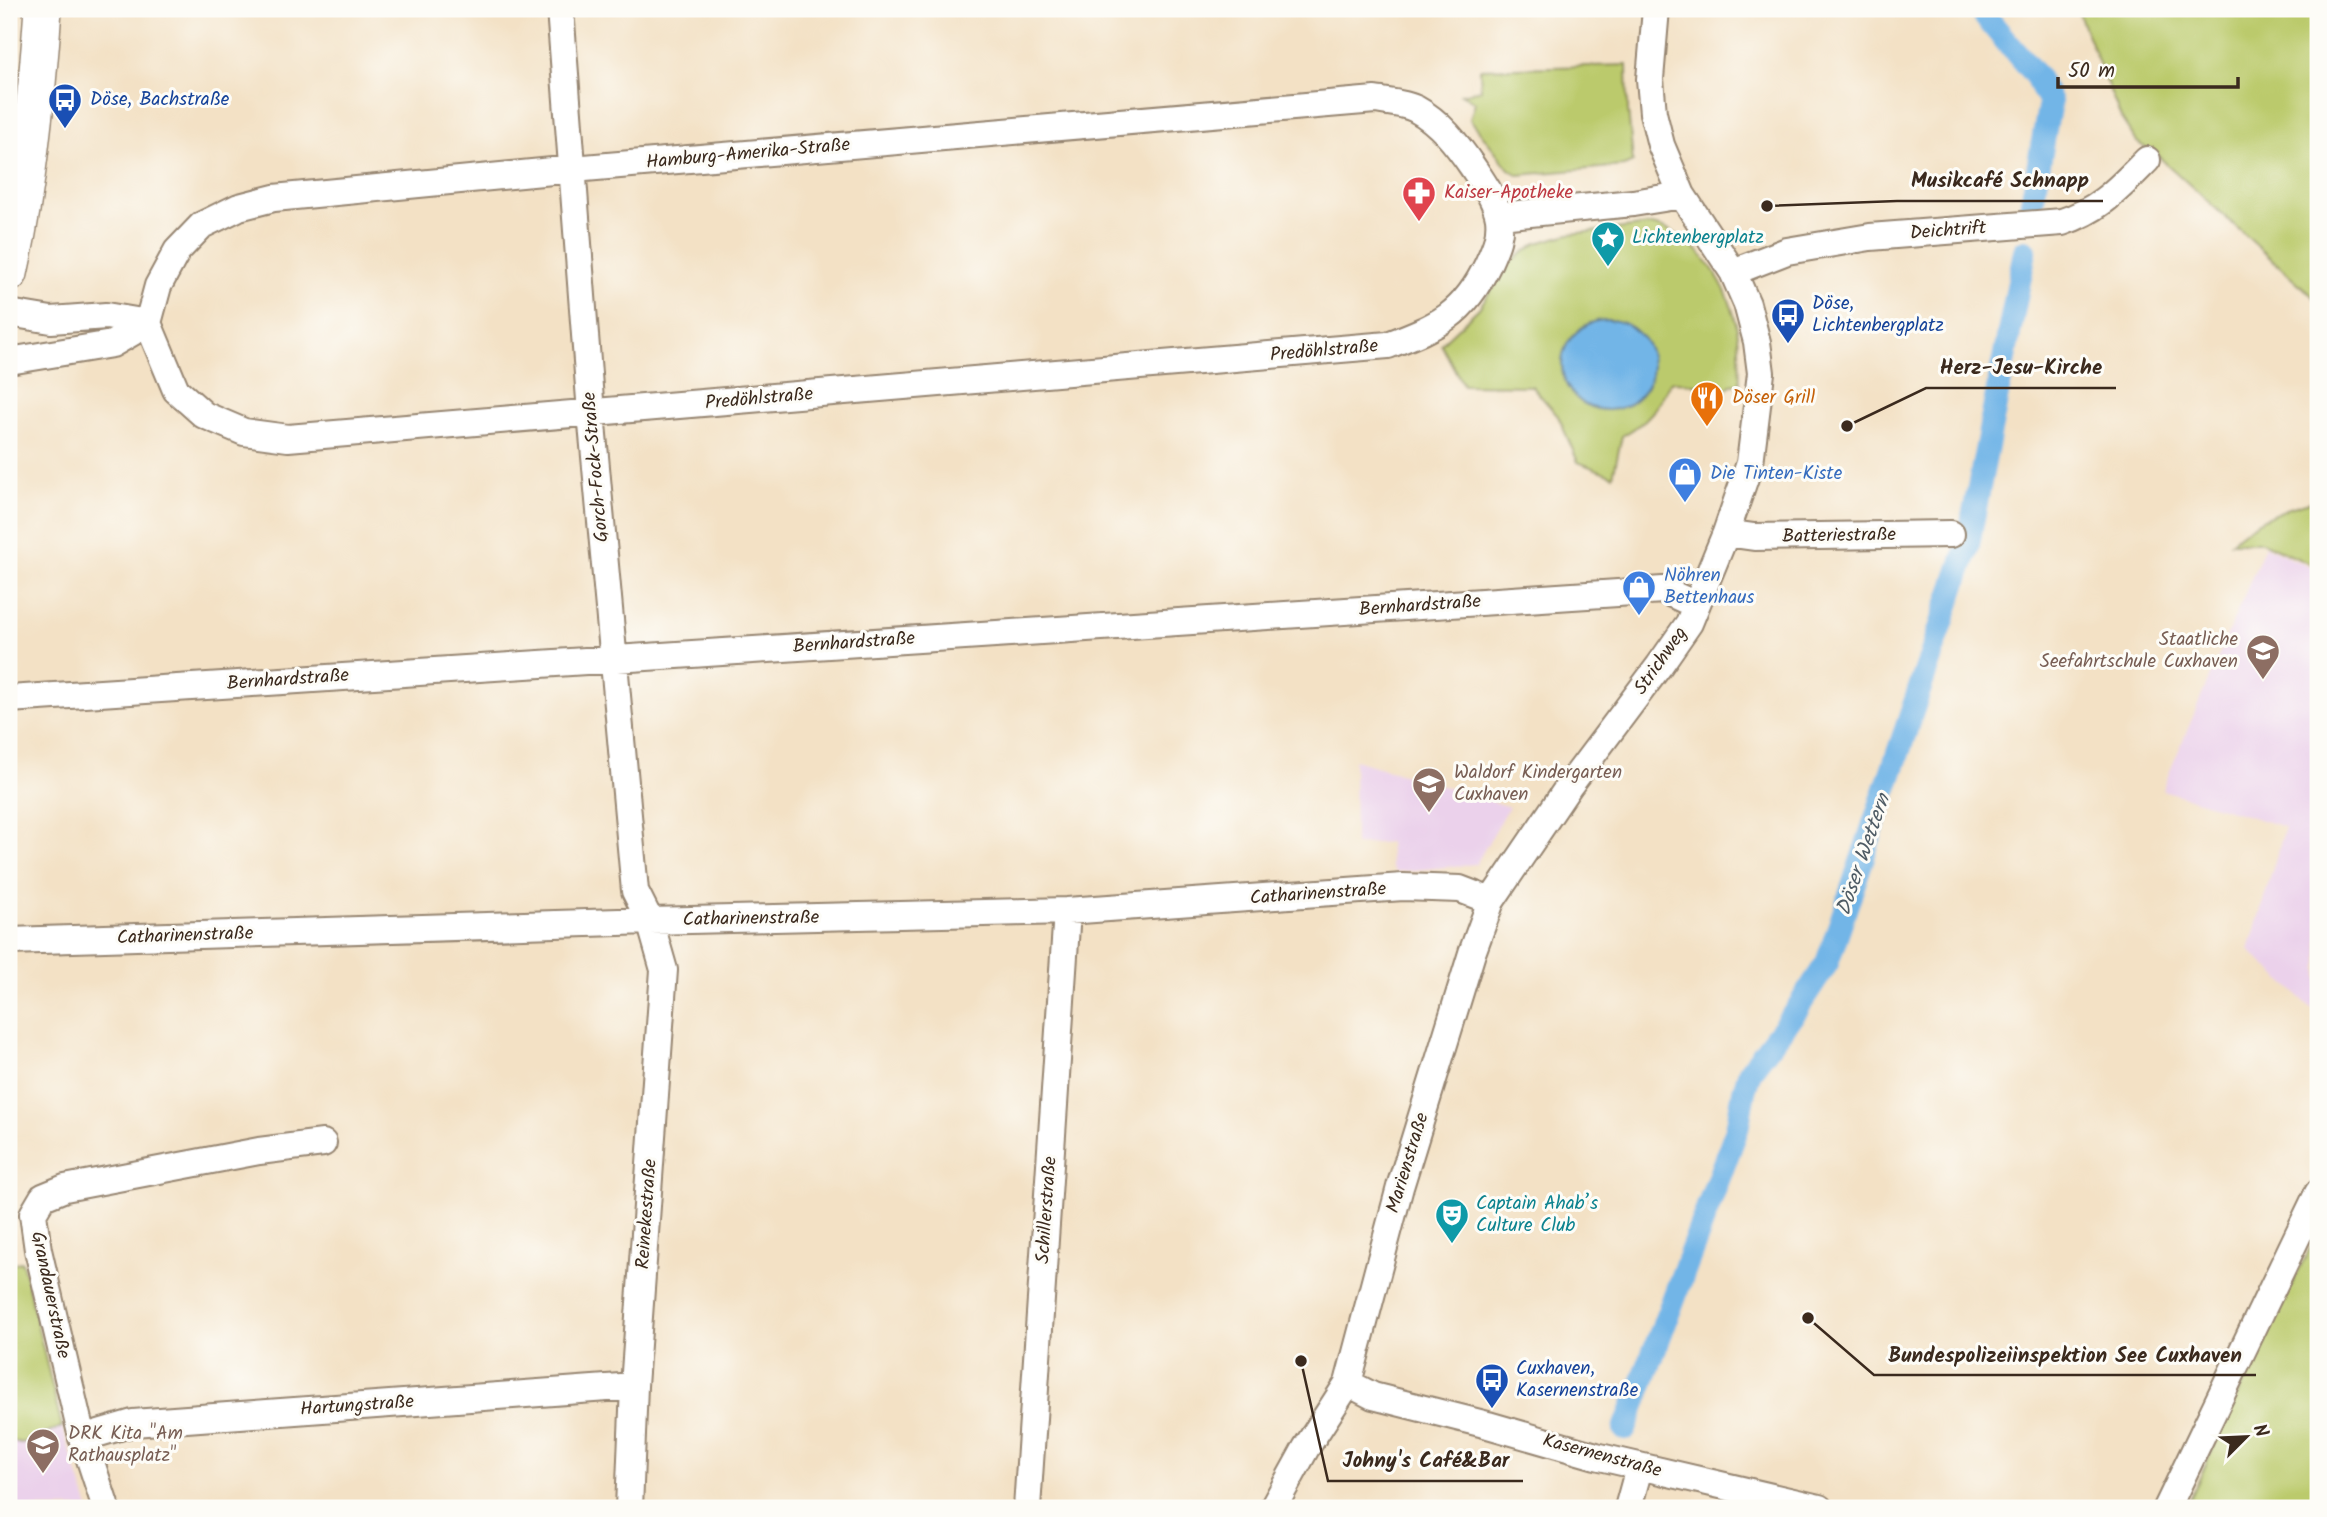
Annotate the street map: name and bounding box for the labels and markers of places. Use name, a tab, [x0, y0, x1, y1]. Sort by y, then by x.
bus stop icon: Döse, Bachstraße	[46, 81, 84, 130]
place label: Döse, Bachstraße	[90, 85, 230, 115]
callout: Musikcafé Schnapp	[1897, 159, 2103, 201]
pharmacy icon: Kaiser-Apotheke	[1400, 174, 1438, 223]
place label: Kaiser-Apotheke	[1444, 178, 1574, 208]
place icon: Lichtenbergplatz	[1589, 219, 1627, 268]
place label: Lichtenbergplatz	[1632, 223, 1764, 253]
place label: Döse, Lichtenbergplatz	[1812, 289, 1944, 341]
bus stop icon: Döse, Lichtenbergplatz	[1769, 296, 1807, 345]
callout: Herz-Jesu-Kirche	[1926, 346, 2116, 388]
restaurant icon: Döser Grill	[1688, 379, 1726, 428]
place label: Döser Grill	[1732, 383, 1815, 413]
shop icon: Die Tinten-Kiste	[1666, 455, 1704, 504]
place label: Die Tinten-Kiste	[1710, 459, 1843, 489]
place label: Nöhren Bettenhaus	[1664, 561, 1754, 613]
shop icon: Nöhren Bettenhaus	[1620, 568, 1658, 617]
place label: Staatliche Seefahrtschule Cuxhaven	[2040, 625, 2238, 677]
school or university icon: Staatliche Seefahrtschule Cuxhaven	[2244, 632, 2282, 681]
place label: Waldorf Kindergarten Cuxhaven	[1454, 758, 1622, 810]
school or university icon: Waldorf Kindergarten Cuxhaven	[1410, 765, 1448, 814]
place label: Captain Ahab’s Culture Club	[1476, 1189, 1598, 1241]
theatre icon: Captain Ahab’s Culture Club	[1433, 1196, 1471, 1245]
callout: Bundespolizeiinspektion See Cuxhaven	[1874, 1333, 2256, 1375]
place label: Cuxhaven, Kasernenstraße	[1516, 1354, 1639, 1406]
bus stop icon: Cuxhaven, Kasernenstraße	[1473, 1361, 1511, 1410]
place label: DRK Kita "Am Rathausplatz"	[68, 1419, 183, 1471]
school or university icon: DRK Kita "Am Rathausplatz"	[24, 1426, 62, 1475]
callout: Johny's Café&Bar	[1328, 1439, 1523, 1481]

